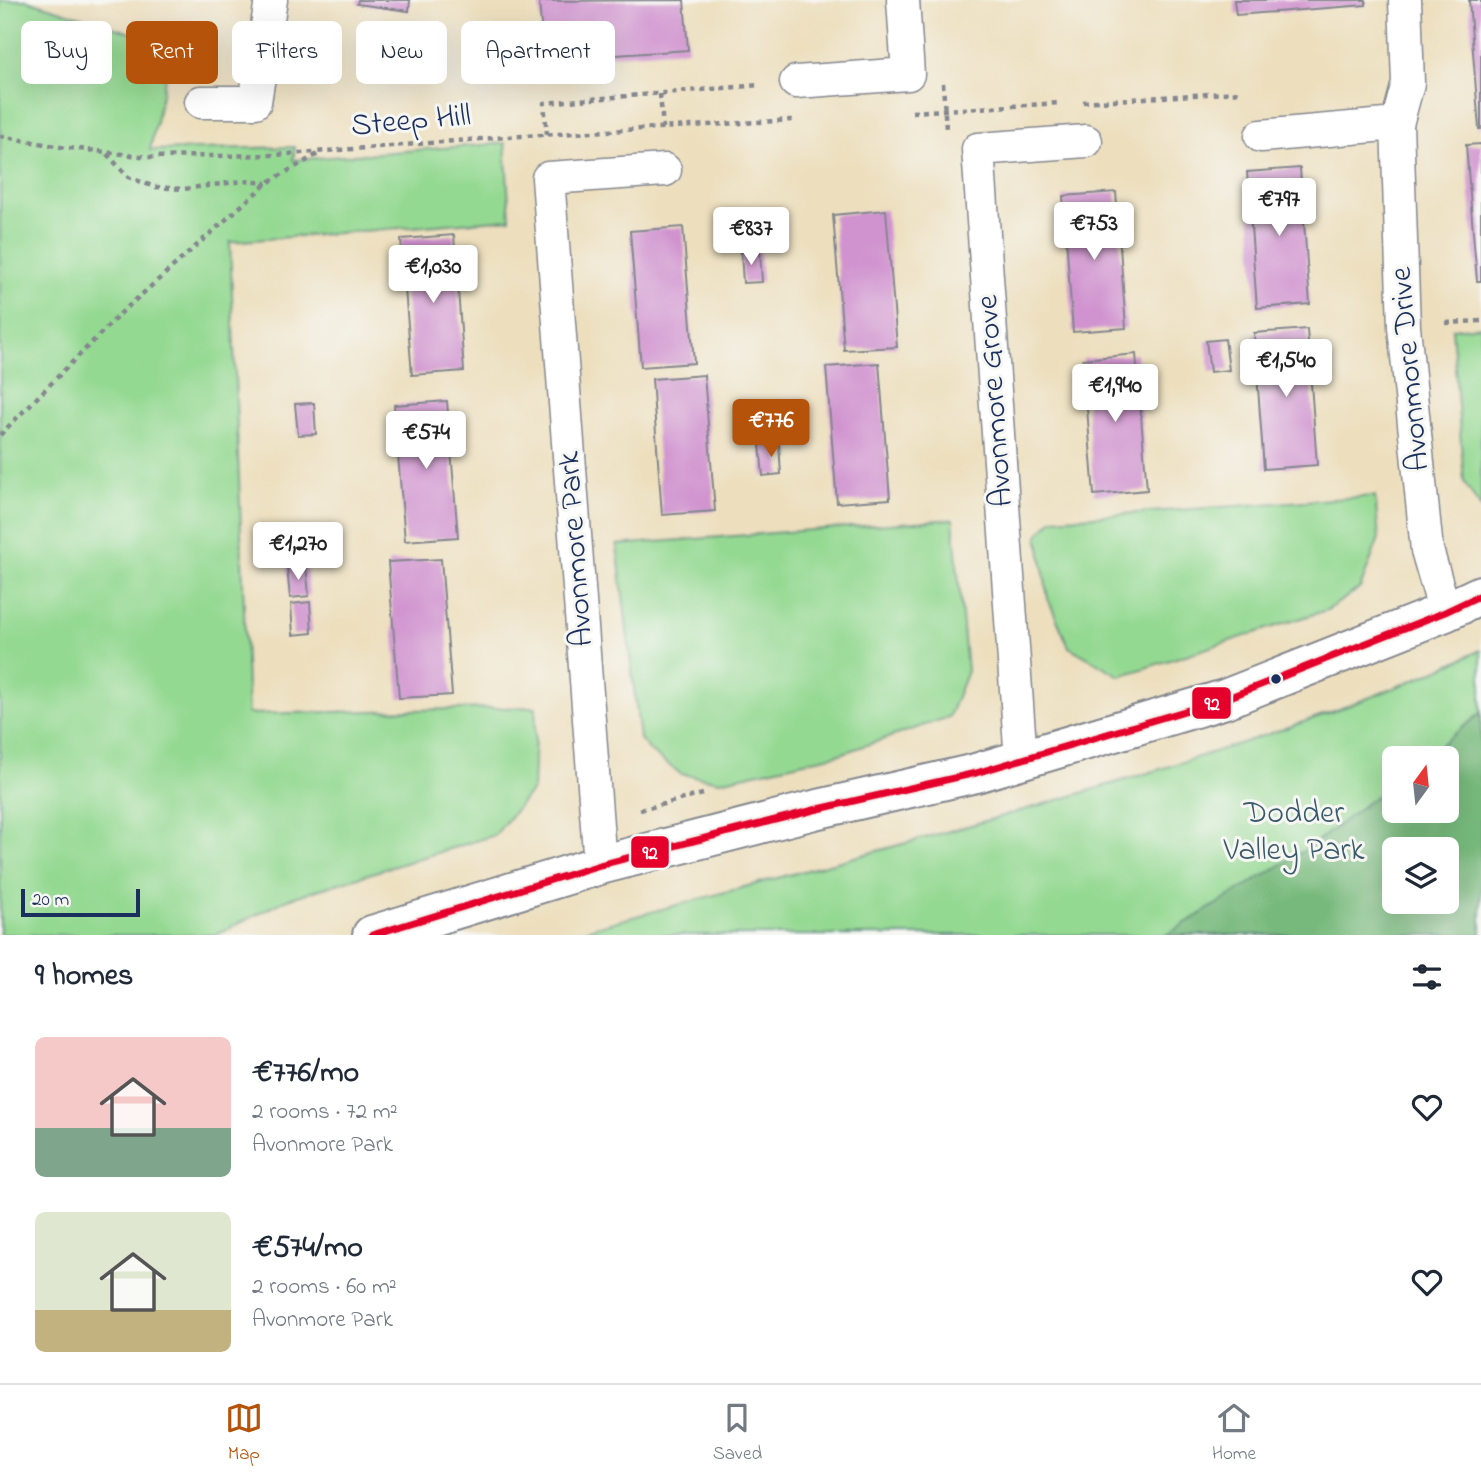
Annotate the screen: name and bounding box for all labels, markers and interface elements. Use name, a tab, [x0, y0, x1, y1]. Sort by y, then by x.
chip: Buy	[21, 21, 112, 84]
chip: Rent	[126, 21, 218, 84]
chip: Filters	[232, 21, 342, 84]
chip: New	[356, 21, 447, 84]
chip: Apartment	[461, 21, 615, 84]
street label: Steep Hill	[349, 93, 473, 151]
pin: €797	[1238, 178, 1320, 238]
text: €797	[1258, 184, 1300, 217]
pin: €753	[1053, 202, 1135, 262]
pin: €837	[710, 208, 792, 267]
text: €753	[1070, 208, 1118, 241]
text: €837	[729, 213, 773, 246]
pin: €1,030	[376, 246, 490, 305]
text: €1,030	[405, 251, 461, 284]
street label: Avonmore Drive	[1379, 264, 1443, 473]
street label: Avonmore Grove	[965, 293, 1027, 509]
pin: €1,540	[1229, 340, 1343, 399]
text: €1,540	[1256, 345, 1316, 378]
pin: €1,940	[1058, 364, 1172, 424]
text: €1,940	[1088, 370, 1142, 403]
pin: €776	[730, 400, 812, 459]
text: €776	[748, 405, 794, 438]
pin: €574	[385, 412, 467, 471]
text: €574	[402, 417, 450, 450]
street label: Avonmore Park	[547, 449, 607, 648]
pin: €1,270	[241, 522, 355, 582]
text: €1,270	[269, 528, 327, 561]
unlabelled marker	[1269, 672, 1283, 686]
line badge: 92	[1191, 686, 1232, 720]
text: 92	[1203, 692, 1220, 719]
north arrow	[1382, 746, 1460, 822]
map controls	[1382, 746, 1459, 914]
park label: Dodder Valley Park	[1222, 791, 1365, 875]
line badge: 92	[630, 835, 670, 869]
button: layers	[1382, 837, 1459, 914]
text: 92	[641, 841, 658, 868]
scale bar	[21, 886, 140, 918]
text: 20 m	[32, 887, 69, 914]
text: 9 homes	[35, 955, 133, 999]
icon: filters	[1408, 958, 1446, 996]
text: €776/mo	[252, 1052, 359, 1096]
icon: home	[91, 1065, 175, 1149]
icon: heart	[1408, 1088, 1446, 1126]
text: 2 rooms · 72 m²	[252, 1096, 398, 1129]
text: Avonmore Park	[252, 1129, 393, 1162]
text: €574/mo	[252, 1227, 363, 1271]
icon: home	[91, 1240, 175, 1324]
icon: heart	[1408, 1263, 1446, 1301]
text: 2 rooms · 60 m²	[252, 1271, 397, 1304]
text: Avonmore Park	[252, 1304, 393, 1337]
tab: Map	[225, 1399, 263, 1468]
tab: Saved	[713, 1399, 762, 1468]
tab: Home	[1212, 1399, 1256, 1468]

